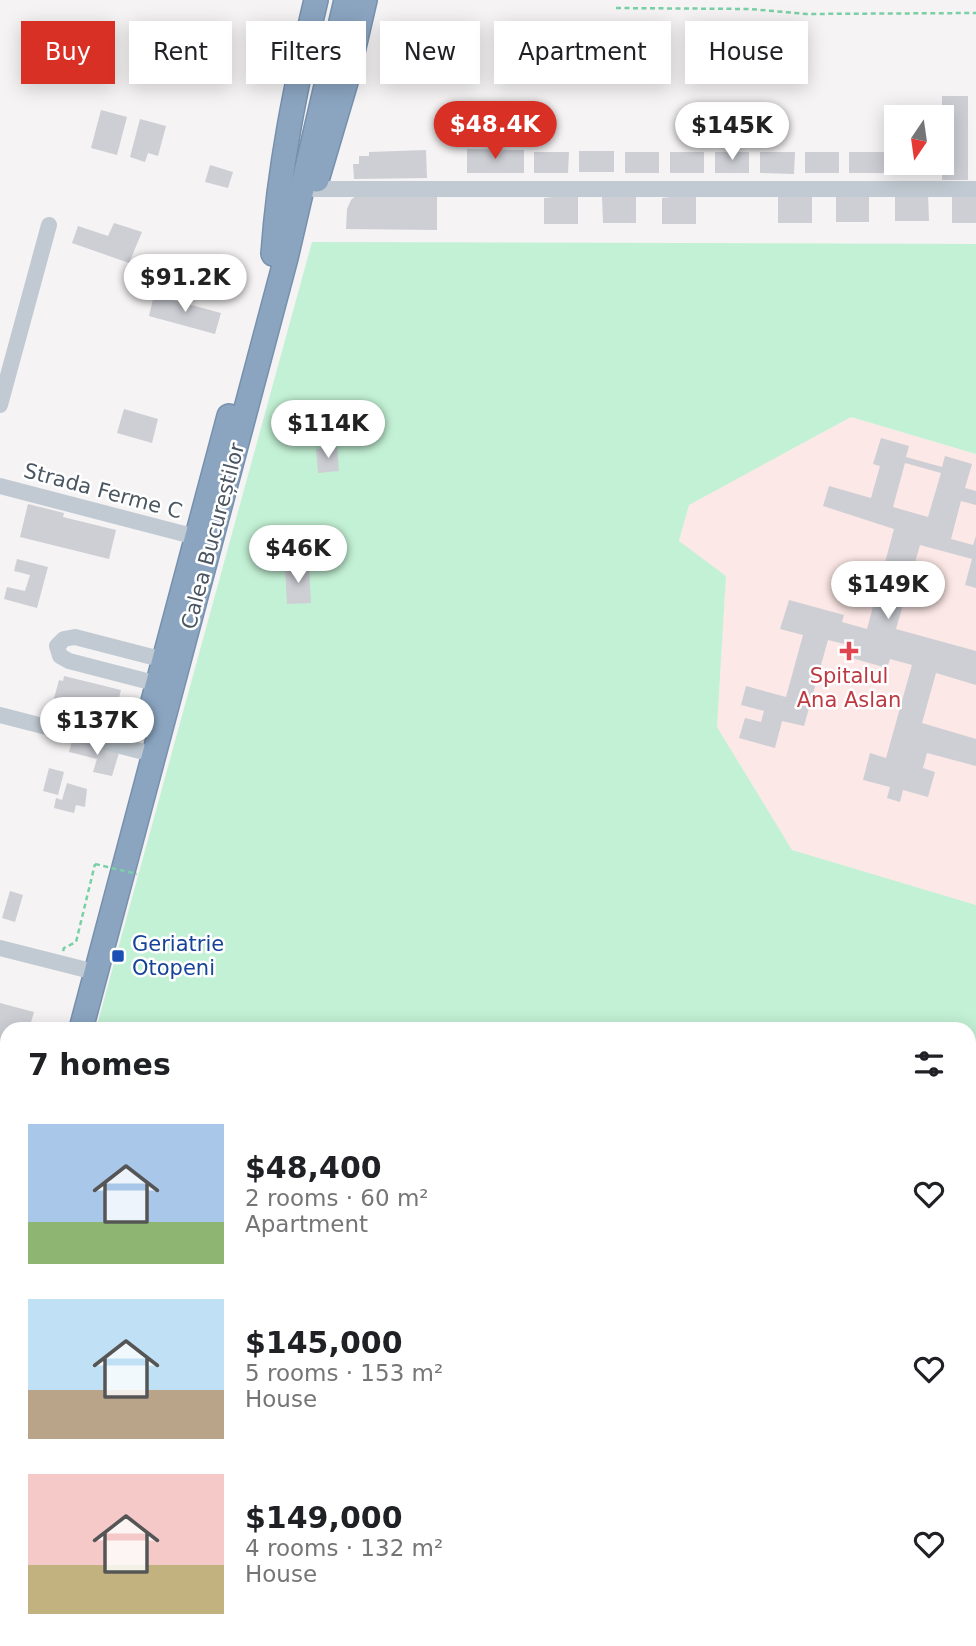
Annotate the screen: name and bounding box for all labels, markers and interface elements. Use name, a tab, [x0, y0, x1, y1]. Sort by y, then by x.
chip: Buy	[21, 21, 115, 84]
chip: Rent	[129, 21, 232, 84]
chip: Filters	[246, 21, 366, 84]
chip: New	[380, 21, 480, 84]
chip: Apartment	[494, 21, 671, 84]
chip: House	[685, 21, 808, 84]
pin: $48.4K	[438, 102, 552, 161]
pin: $145K	[683, 102, 781, 162]
north arrow	[884, 105, 954, 175]
map controls	[884, 105, 954, 175]
text: $48.4K	[450, 111, 540, 137]
text: $145K	[691, 112, 773, 138]
pin: $91.2K	[128, 254, 242, 314]
text: $91.2K	[140, 264, 230, 290]
pin: $114K	[279, 400, 377, 460]
text: $114K	[287, 410, 369, 436]
street label: Calea Bucureștilor	[177, 440, 250, 632]
street label: Strada Ferme C	[21, 458, 185, 524]
pin: $46K	[257, 526, 339, 585]
text: $46K	[265, 535, 331, 561]
pin: $149K	[839, 562, 937, 621]
text: $149K	[847, 571, 929, 597]
marker: Spitalul Ana Aslan	[839, 641, 859, 661]
place label: Spitalul Ana Aslan	[797, 664, 901, 712]
pin: $137K	[48, 698, 146, 757]
text: $137K	[56, 707, 138, 733]
place label: Geriatrie Otopeni	[132, 932, 224, 980]
marker: Geriatrie Otopeni	[110, 948, 126, 964]
icon: filters	[910, 1045, 948, 1083]
text: 7 homes	[28, 1047, 171, 1082]
text: $48,400	[245, 1150, 382, 1185]
icon: home	[84, 1152, 168, 1236]
icon: heart	[910, 1175, 948, 1213]
text: 2 rooms · 60 m²	[245, 1185, 429, 1211]
text: Apartment	[245, 1211, 368, 1237]
text: $145,000	[245, 1325, 403, 1360]
icon: home	[84, 1327, 168, 1411]
icon: heart	[910, 1350, 948, 1388]
text: 5 rooms · 153 m²	[245, 1360, 443, 1386]
text: House	[245, 1386, 317, 1412]
text: $149,000	[245, 1500, 403, 1535]
icon: home	[84, 1502, 168, 1586]
icon: heart	[910, 1525, 948, 1563]
text: 4 rooms · 132 m²	[245, 1535, 443, 1561]
text: House	[245, 1561, 317, 1587]

